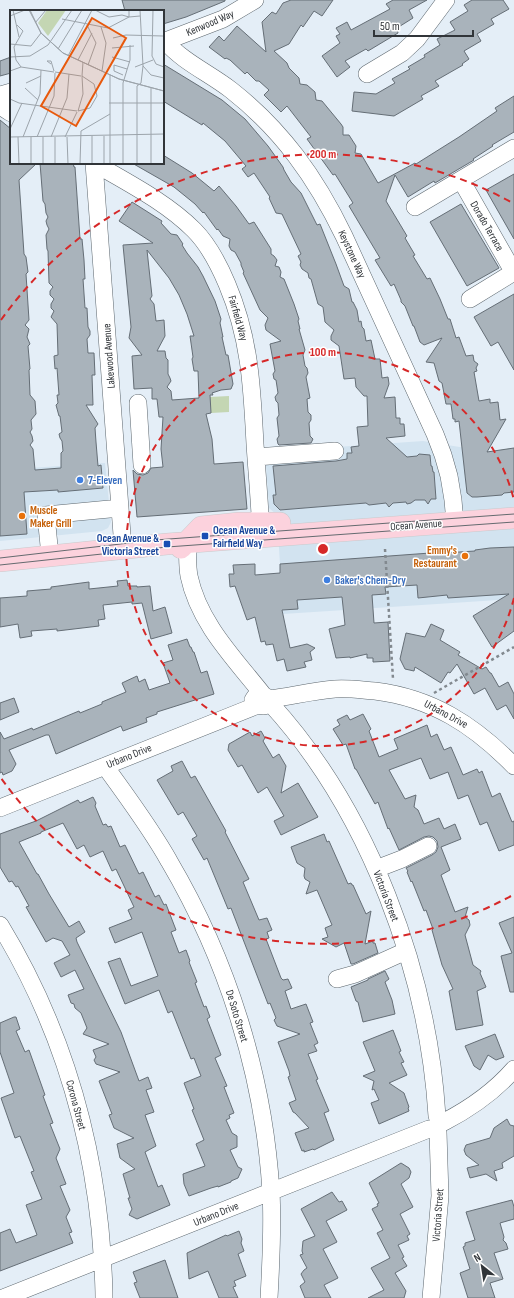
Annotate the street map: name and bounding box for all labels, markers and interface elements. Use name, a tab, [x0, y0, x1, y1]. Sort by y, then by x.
street label: Kenwood Way	[184, 7, 237, 39]
inset map	[10, 10, 164, 164]
scale bar	[374, 12, 473, 38]
text: 50 m	[380, 19, 400, 34]
text: 200 m	[310, 147, 336, 162]
street label: Dorado Terrace	[468, 199, 506, 253]
street label: Keystone Way	[335, 228, 369, 281]
street label: Fairfield Way	[225, 294, 251, 343]
street label: Lakewood Avenue	[100, 323, 118, 389]
text: 100 m	[310, 345, 336, 360]
place label: 7-Eleven	[88, 474, 122, 487]
marker: 7-Eleven	[75, 475, 85, 485]
place label: Muscle Maker Grill	[30, 504, 72, 530]
marker: Muscle Maker Grill	[17, 511, 27, 521]
street label: Ocean Avenue	[390, 517, 442, 533]
place label: Ocean Avenue & Fairfield Way	[213, 524, 275, 550]
marker: Ocean Avenue & Fairfield Way	[200, 531, 210, 541]
place label: Ocean Avenue & Victoria Street	[97, 532, 159, 558]
marker: Ocean Avenue & Victoria Street	[162, 539, 172, 549]
centre of rings	[316, 542, 330, 556]
place label: Emmy's Restaurant	[414, 544, 457, 570]
marker: Emmy's Restaurant	[460, 551, 470, 561]
place label: Baker's Chem-Dry	[335, 574, 406, 587]
marker: Baker's Chem-Dry	[322, 575, 332, 585]
street label: Urbano Drive	[422, 697, 470, 731]
street label: Urbano Drive	[104, 741, 154, 771]
street label: Victoria Street	[370, 869, 402, 924]
street label: De Soto Street	[223, 988, 251, 1044]
street label: Corona Street	[63, 1079, 89, 1132]
street label: Victoria Street	[430, 1187, 446, 1242]
street label: Urbano Drive	[191, 1199, 241, 1229]
north arrow	[462, 1246, 502, 1286]
text: N	[471, 1251, 483, 1265]

